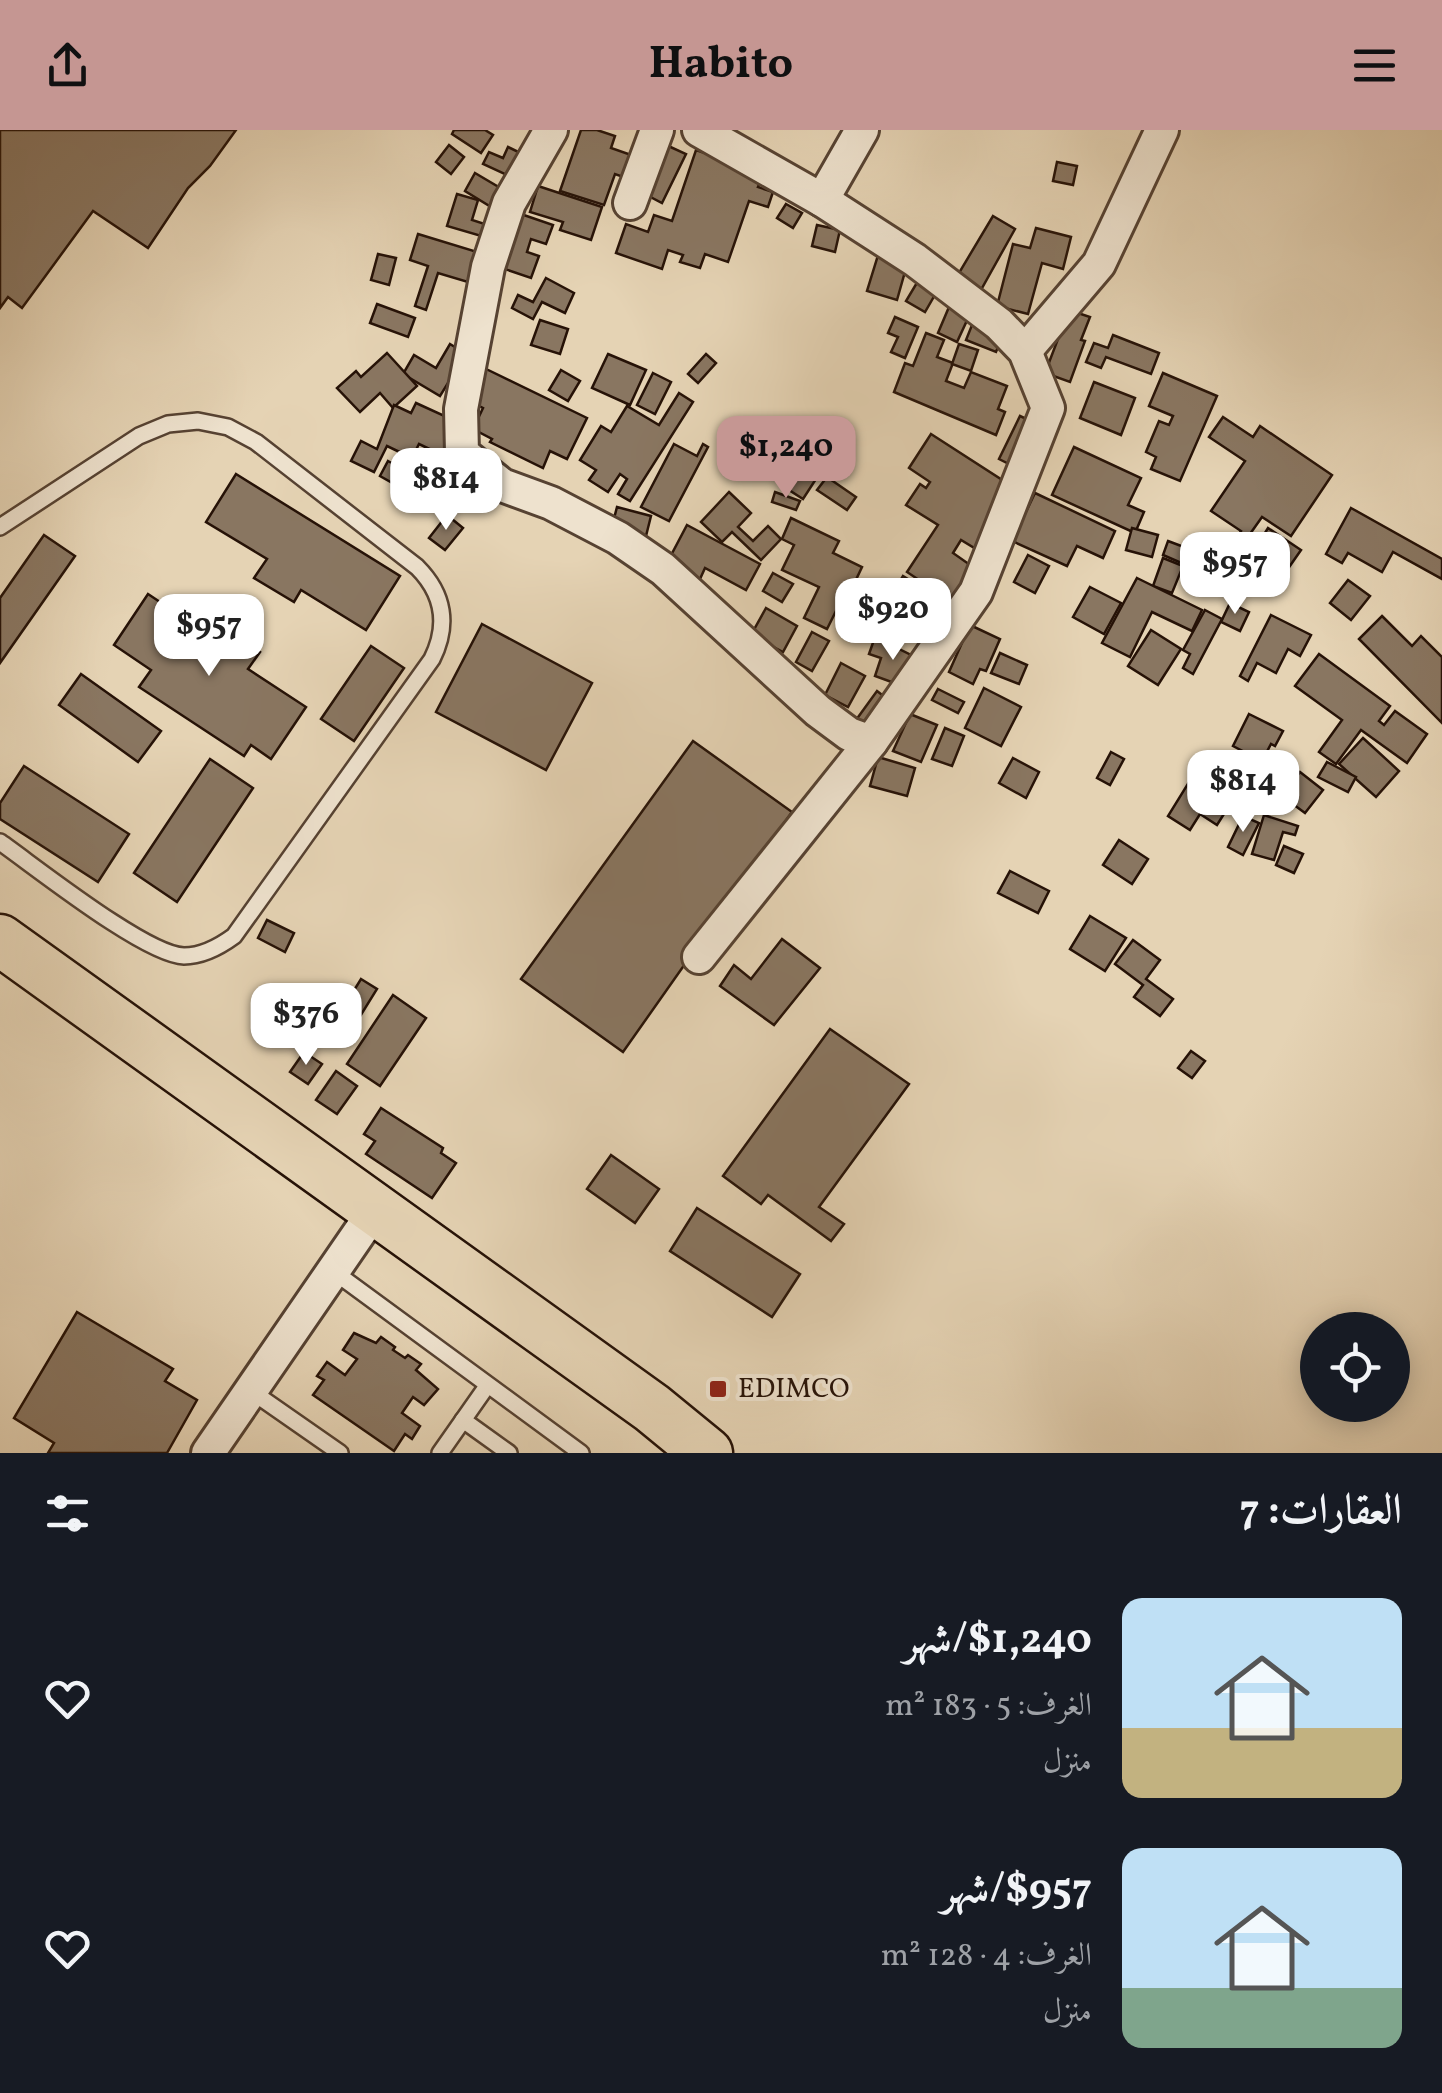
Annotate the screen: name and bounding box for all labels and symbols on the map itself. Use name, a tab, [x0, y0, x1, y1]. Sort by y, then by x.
pin: $1,240	[705, 416, 867, 501]
pin: $814	[387, 448, 505, 533]
pin: $957	[1176, 532, 1294, 617]
pin: $920	[834, 578, 952, 663]
pin: $957	[150, 594, 268, 679]
pin: $814	[1184, 750, 1302, 835]
pin: $376	[247, 983, 365, 1068]
place label: EDIMCO	[738, 1370, 849, 1409]
marker: EDIMCO	[707, 1378, 729, 1400]

